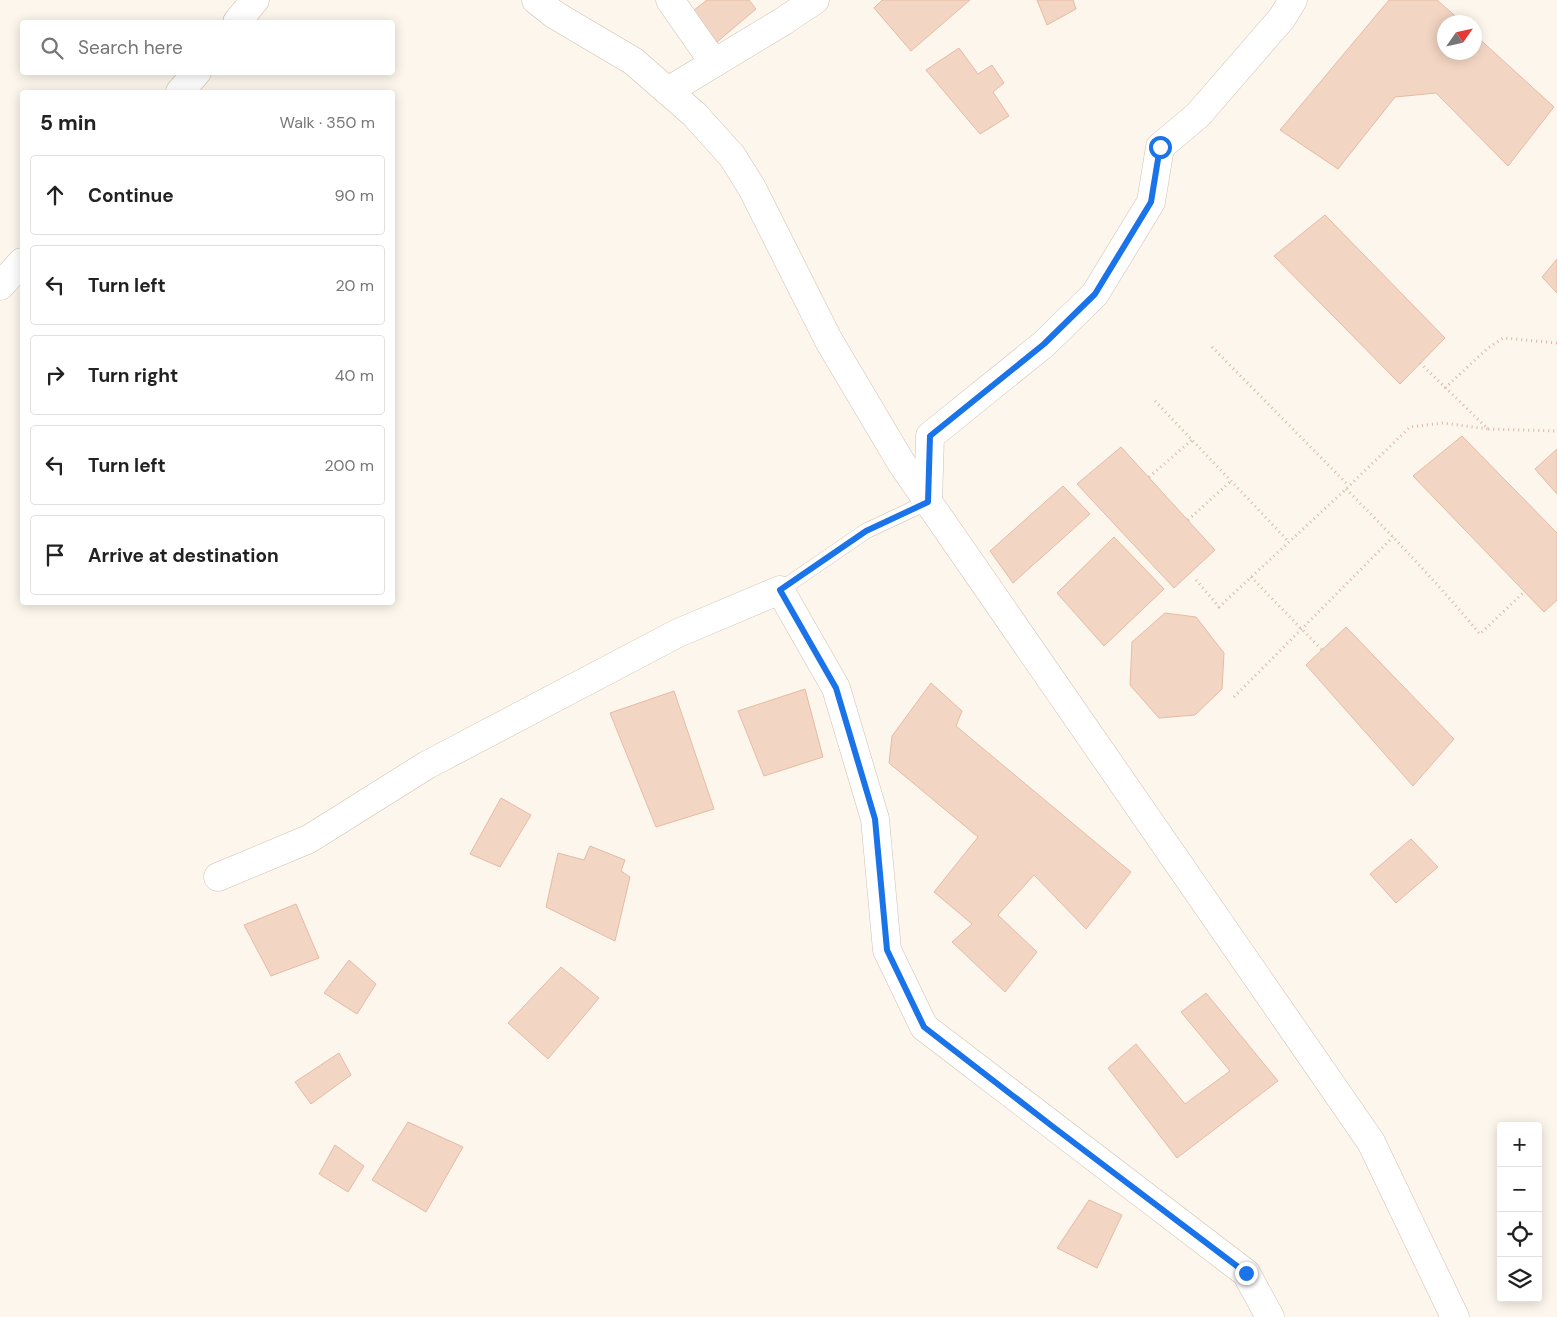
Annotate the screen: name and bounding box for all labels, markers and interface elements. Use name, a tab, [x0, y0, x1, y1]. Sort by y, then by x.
north arrow	[1437, 15, 1482, 60]
search box	[20, 20, 395, 75]
icon: search	[38, 34, 66, 62]
text: Search here	[78, 35, 183, 60]
text: 5 min	[40, 109, 96, 137]
text: Walk · 350 m	[280, 112, 375, 133]
route start	[1149, 136, 1172, 159]
icon: ahead	[41, 181, 69, 209]
text: Continue	[88, 183, 174, 208]
text: 90 m	[334, 185, 374, 206]
icon: left	[41, 271, 69, 299]
text: Turn left	[88, 273, 166, 298]
text: 20 m	[335, 275, 374, 296]
icon: right	[41, 361, 69, 389]
text: Turn right	[88, 363, 178, 388]
text: 40 m	[335, 365, 374, 386]
icon: left	[41, 451, 69, 479]
text: Turn left	[88, 453, 166, 478]
text: 200 m	[325, 455, 374, 476]
icon: arrive	[41, 541, 69, 569]
text: Arrive at destination	[88, 543, 279, 568]
map controls	[1497, 1122, 1542, 1302]
button: +	[1497, 1122, 1542, 1167]
button: −	[1497, 1167, 1542, 1212]
button: locate	[1497, 1212, 1542, 1257]
button: layers	[1497, 1257, 1542, 1302]
route end	[1235, 1262, 1258, 1285]

